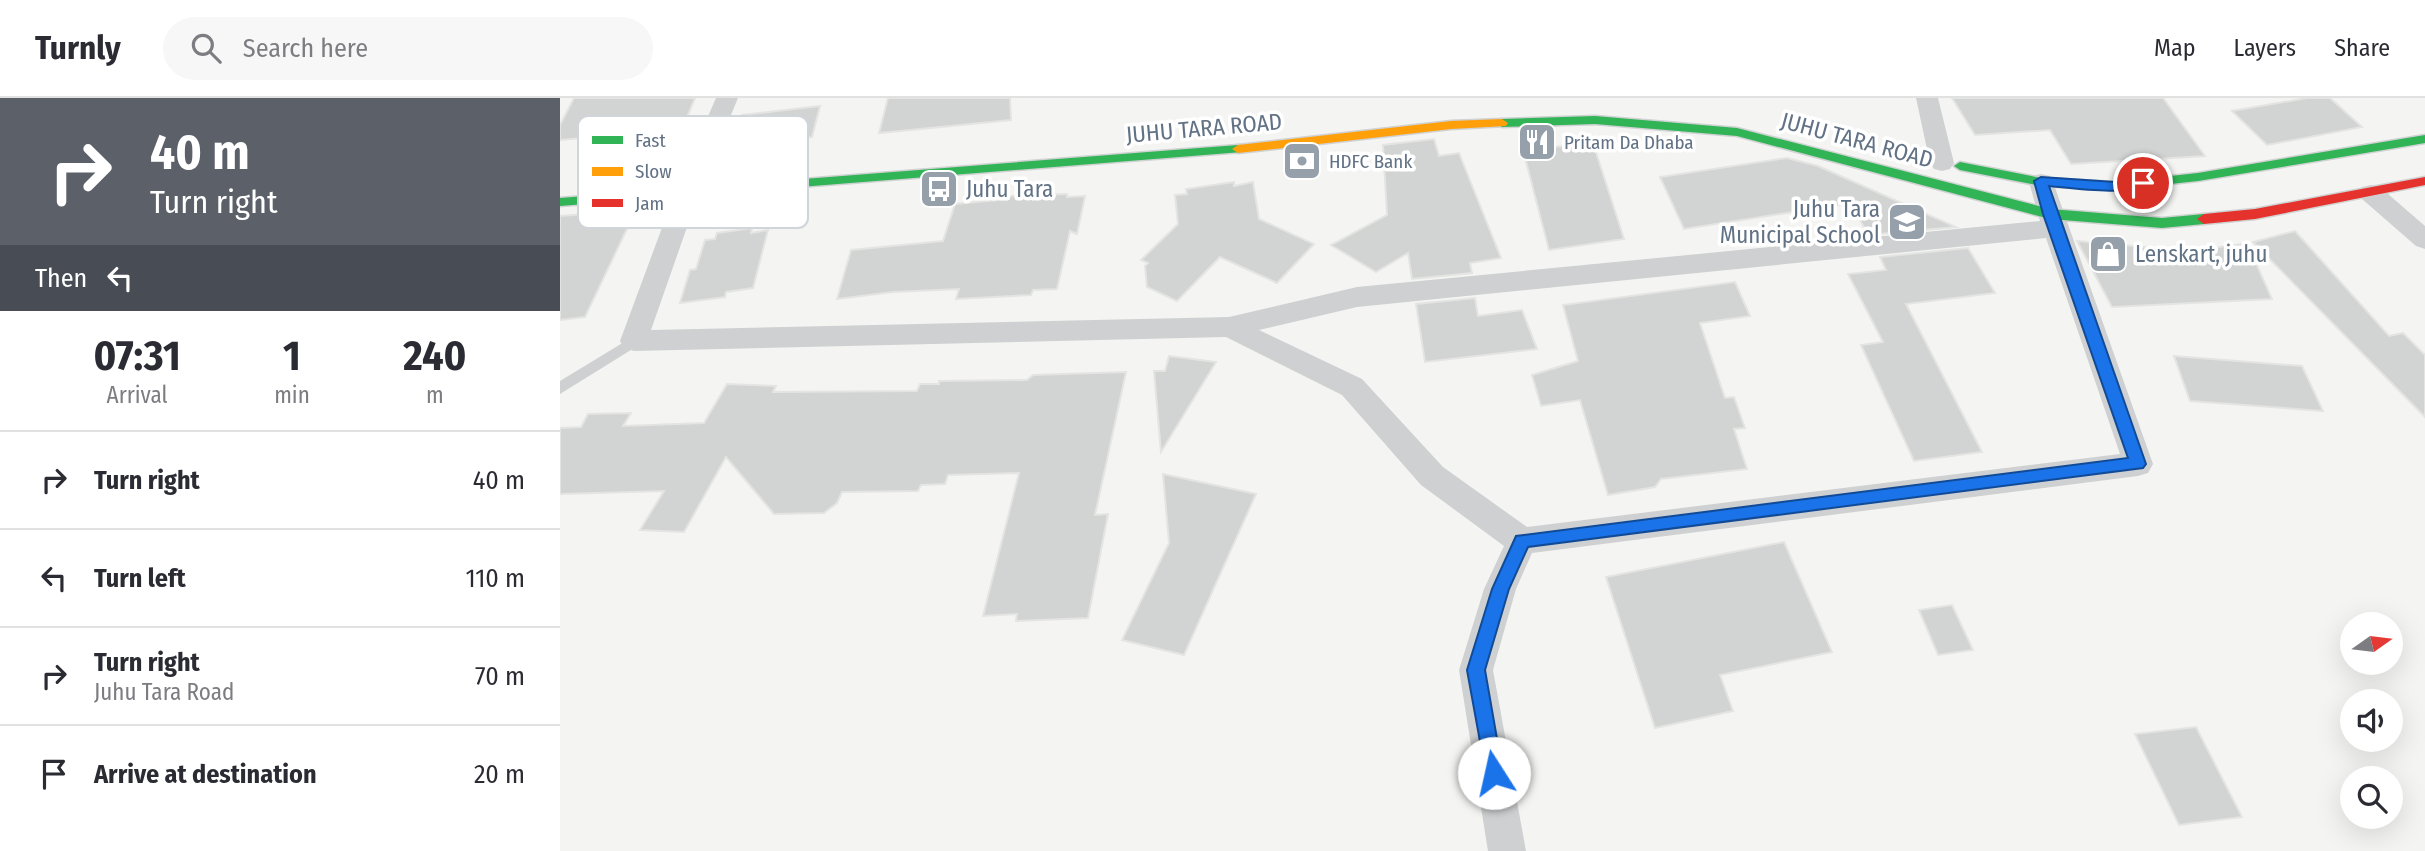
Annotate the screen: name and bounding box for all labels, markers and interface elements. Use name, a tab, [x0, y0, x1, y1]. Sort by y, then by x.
search box	[163, 17, 653, 80]
text: Turnly	[35, 28, 121, 68]
icon: search	[187, 29, 225, 67]
text: Search here	[243, 33, 368, 64]
text: Map	[2154, 34, 2196, 62]
text: Layers	[2234, 34, 2296, 62]
text: Share	[2334, 34, 2390, 62]
street label: JUHU TARA ROAD	[1778, 106, 1936, 174]
street label: JUHU TARA ROAD	[1125, 107, 1283, 149]
legend	[578, 116, 808, 228]
restaurant icon: Pritam Da Dhaba	[1516, 121, 1558, 163]
text: 40 m	[150, 123, 250, 182]
icon: right	[35, 126, 126, 217]
text: Fast	[635, 129, 666, 152]
place label: Pritam Da Dhaba	[1564, 131, 1694, 154]
bank icon: HDFC Bank	[1281, 140, 1323, 182]
place label: HDFC Bank	[1329, 150, 1412, 173]
pin	[2113, 153, 2173, 213]
text: Slow	[635, 160, 672, 183]
icon: arrive	[2124, 164, 2162, 202]
bus stop icon: Juhu Tara	[918, 168, 960, 210]
place label: Juhu Tara	[966, 175, 1053, 203]
text: Turn right	[150, 183, 277, 221]
text: Jam	[635, 192, 664, 215]
place label: Juhu Tara Municipal School	[1720, 195, 1880, 249]
school or university icon: Juhu Tara Municipal School	[1886, 201, 1928, 243]
shop icon: Lenskart, juhu	[2087, 233, 2129, 275]
place label: Lenskart, juhu	[2135, 240, 2267, 268]
icon: left	[101, 259, 139, 297]
text: Then	[35, 263, 87, 294]
text: 07:31	[94, 331, 181, 381]
text: 1	[283, 331, 301, 381]
text: 240	[403, 331, 466, 381]
text: Arrival	[107, 381, 168, 409]
text: min	[274, 381, 310, 409]
text: m	[426, 381, 444, 409]
icon: right	[35, 461, 73, 499]
text: Turn right	[94, 465, 200, 496]
text: 40 m	[473, 465, 525, 496]
icon: left	[35, 559, 73, 597]
text: Turn left	[94, 563, 186, 594]
text: 110 m	[465, 563, 525, 594]
north arrow	[2340, 612, 2403, 676]
map controls	[2340, 612, 2403, 829]
text: Turn right	[94, 647, 200, 678]
icon: right	[35, 657, 73, 695]
text: 70 m	[475, 661, 525, 692]
text: Juhu Tara Road	[94, 678, 234, 706]
button: sound	[2340, 689, 2403, 752]
position arrow	[1457, 736, 1531, 810]
icon: arrive	[35, 755, 73, 793]
text: Arrive at destination	[94, 759, 317, 790]
text: 20 m	[474, 759, 525, 790]
button: search	[2340, 766, 2403, 829]

